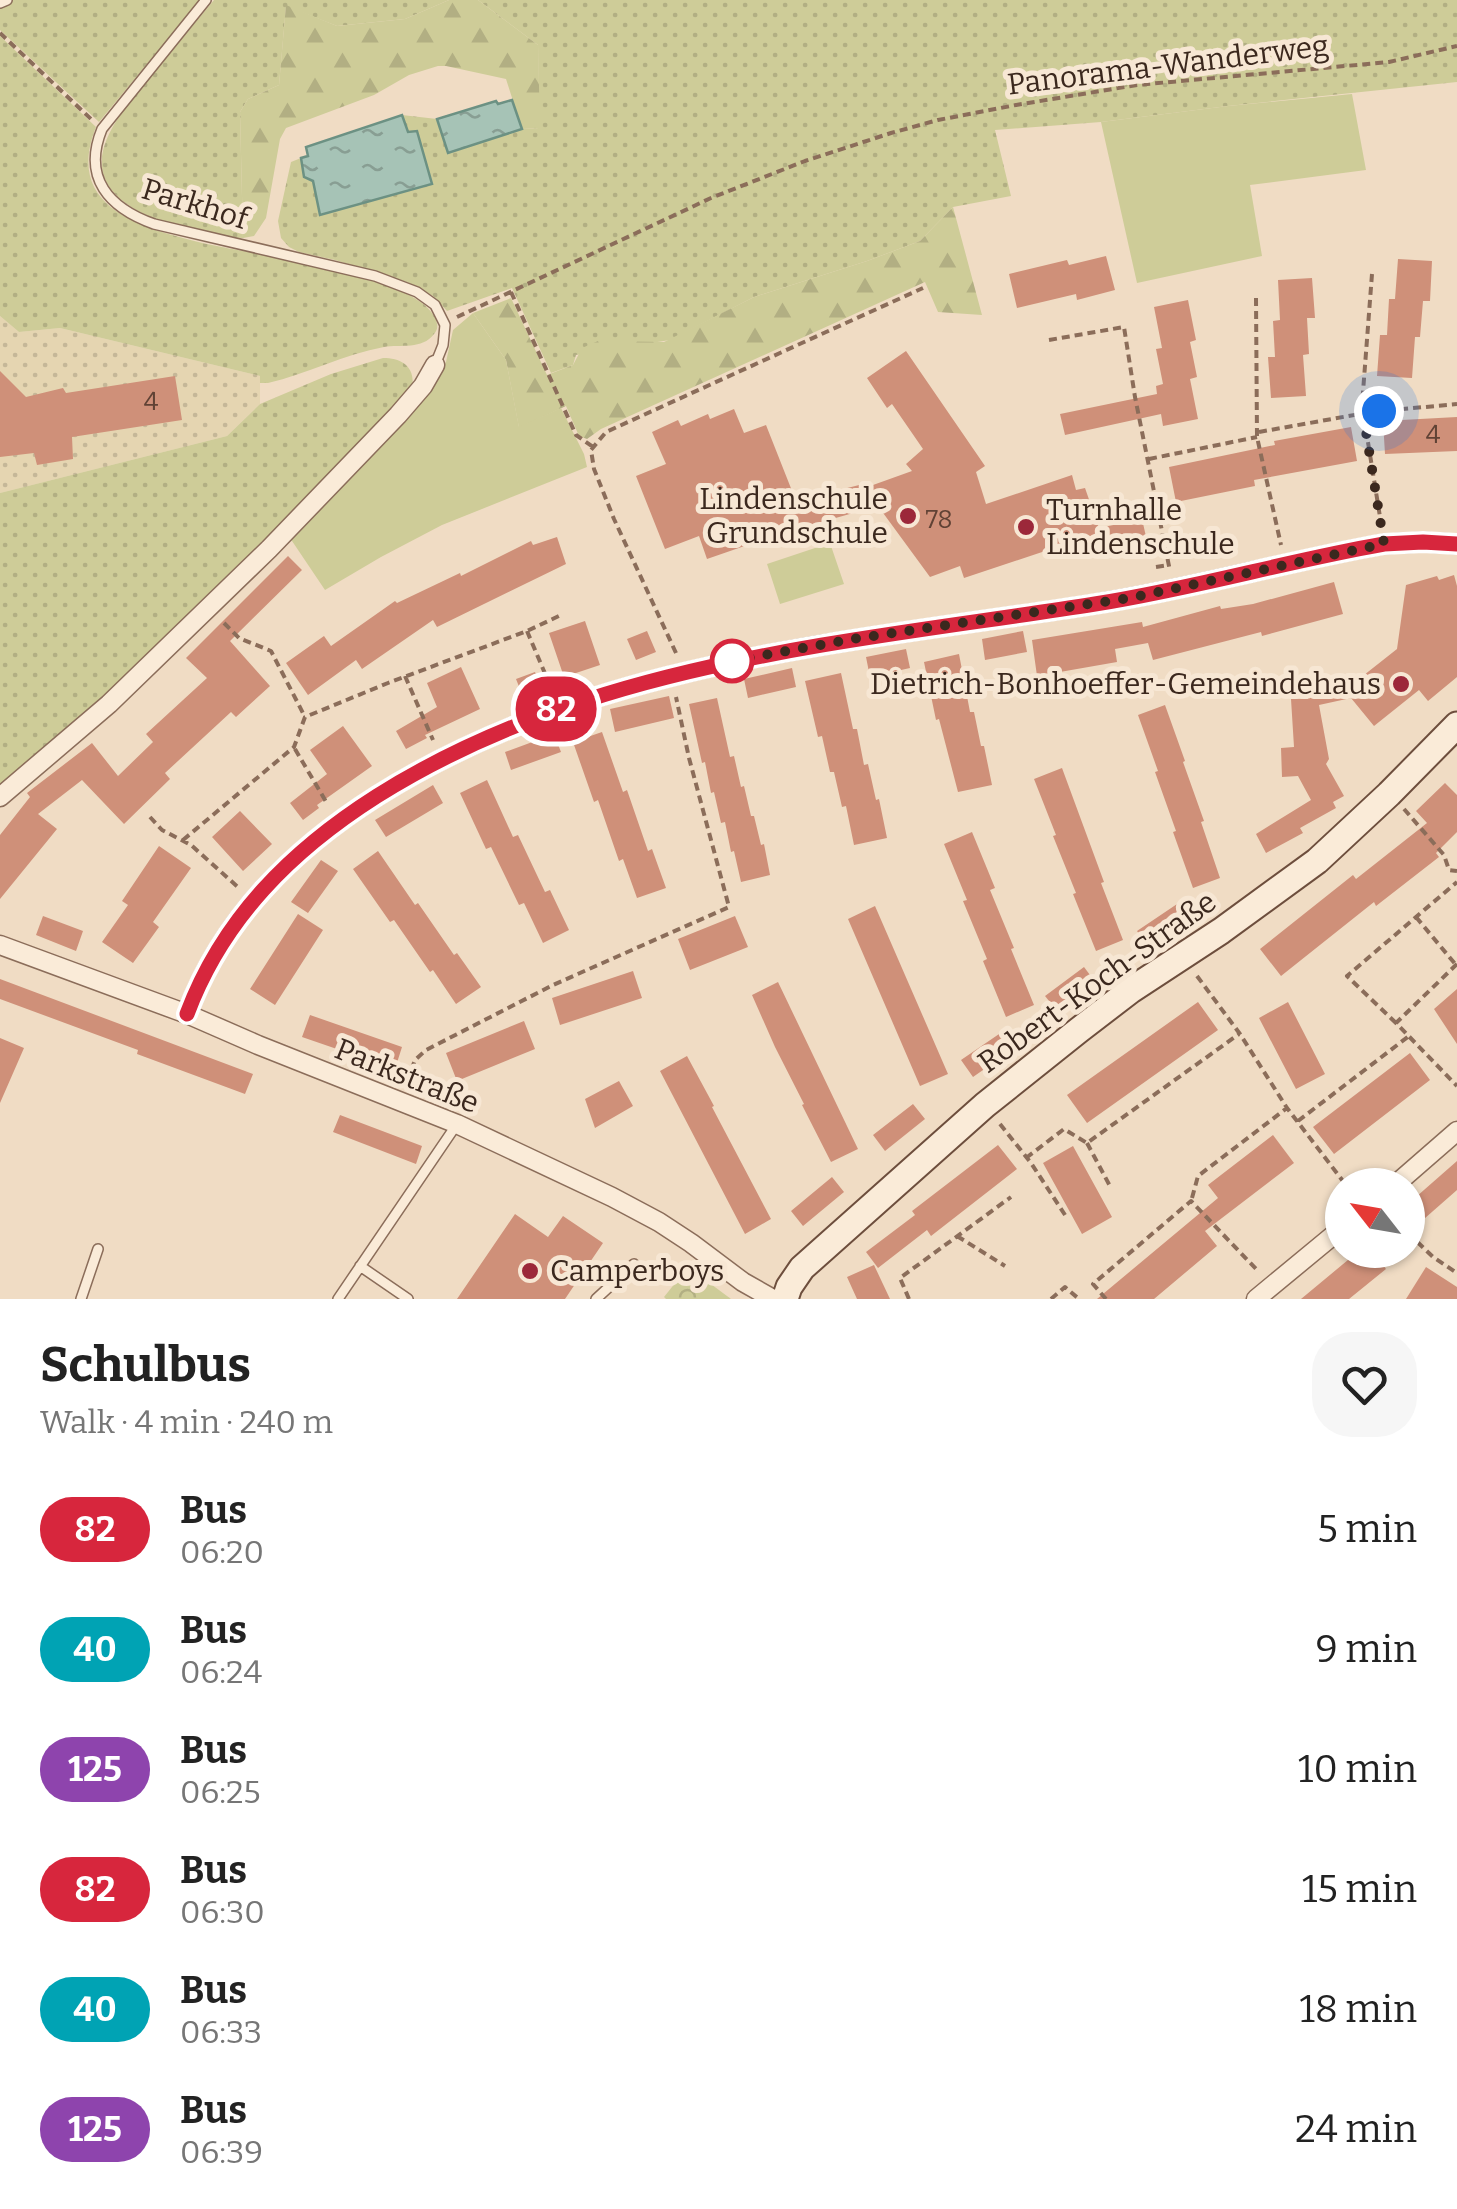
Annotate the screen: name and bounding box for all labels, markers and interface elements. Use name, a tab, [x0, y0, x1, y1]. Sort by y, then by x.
street label: Panorama-Wanderweg	[1005, 27, 1331, 103]
street label: Parkhof	[138, 171, 255, 238]
your location	[1354, 386, 1404, 436]
house number: 4	[144, 387, 159, 417]
house number: 4	[1426, 420, 1441, 450]
place label: Lindenschule Grundschule	[699, 481, 888, 551]
place label: Turnhalle Lindenschule	[1046, 492, 1235, 562]
marker: Lindenschule Grundschule	[897, 505, 919, 527]
house number: 78	[925, 505, 953, 535]
marker: Turnhalle Lindenschule	[1015, 516, 1037, 538]
unlabelled marker	[711, 640, 753, 682]
place label: Dietrich-Bonhoeffer-Gemeindehaus	[870, 666, 1381, 702]
marker: Dietrich-Bonhoeffer-Gemeindehaus	[1390, 673, 1412, 695]
line badge: 82	[511, 676, 601, 742]
text: 82	[536, 688, 576, 730]
street label: Robert-Koch-Straße	[971, 884, 1223, 1080]
street label: Parkstraße	[330, 1031, 484, 1121]
north arrow	[1325, 1168, 1425, 1268]
map controls	[1325, 1168, 1425, 1268]
place label: Camperboys	[550, 1253, 724, 1289]
marker: Camperboys	[519, 1260, 541, 1282]
button: heart	[1312, 1332, 1417, 1437]
text: Schulbus	[40, 1336, 251, 1394]
text: Walk · 4 min · 240 m	[40, 1403, 333, 1441]
text: Bus	[180, 1487, 247, 1533]
text: 5 min	[1317, 1506, 1417, 1552]
text: 82	[75, 1508, 115, 1550]
text: 06:20	[180, 1533, 264, 1571]
text: Bus	[180, 1607, 247, 1653]
text: 9 min	[1316, 1626, 1417, 1672]
text: 40	[73, 1628, 117, 1670]
text: 06:24	[180, 1653, 262, 1691]
text: Bus	[180, 1727, 247, 1773]
text: 10 min	[1298, 1746, 1417, 1792]
text: 125	[68, 1748, 122, 1790]
text: 06:25	[180, 1773, 261, 1811]
text: Bus	[180, 1847, 247, 1893]
text: 15 min	[1302, 1866, 1417, 1912]
text: 82	[75, 1868, 115, 1910]
text: 06:30	[180, 1893, 265, 1931]
text: Bus	[180, 1967, 247, 2013]
text: 18 min	[1300, 1986, 1417, 2032]
text: 40	[73, 1988, 117, 2030]
text: 06:33	[180, 2013, 262, 2051]
text: Bus	[180, 2087, 247, 2133]
text: 24 min	[1295, 2106, 1417, 2152]
text: 125	[68, 2108, 122, 2150]
text: 06:39	[180, 2133, 263, 2171]

